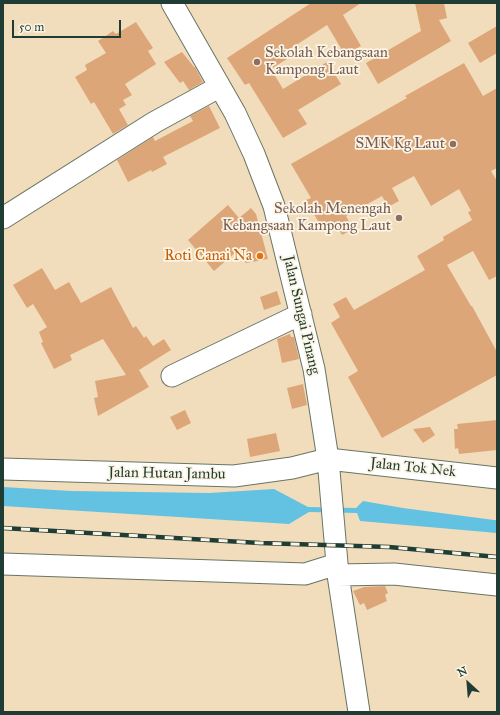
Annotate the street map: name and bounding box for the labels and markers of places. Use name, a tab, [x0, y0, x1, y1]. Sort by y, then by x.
place label: Sekolah Kebangsaan Kampong Laut	[265, 44, 388, 79]
marker: Sekolah Kebangsaan Kampong Laut	[252, 57, 262, 67]
place label: SMK Kg Laut	[355, 135, 445, 153]
marker: SMK Kg Laut	[448, 139, 458, 149]
place label: Sekolah Menengah Kebangsaan Kampong Laut	[222, 200, 391, 235]
marker: Sekolah Menengah Kebangsaan Kampong Laut	[394, 213, 404, 223]
place label: Roti Canai Na	[164, 247, 252, 265]
marker: Roti Canai Na	[255, 251, 265, 261]

